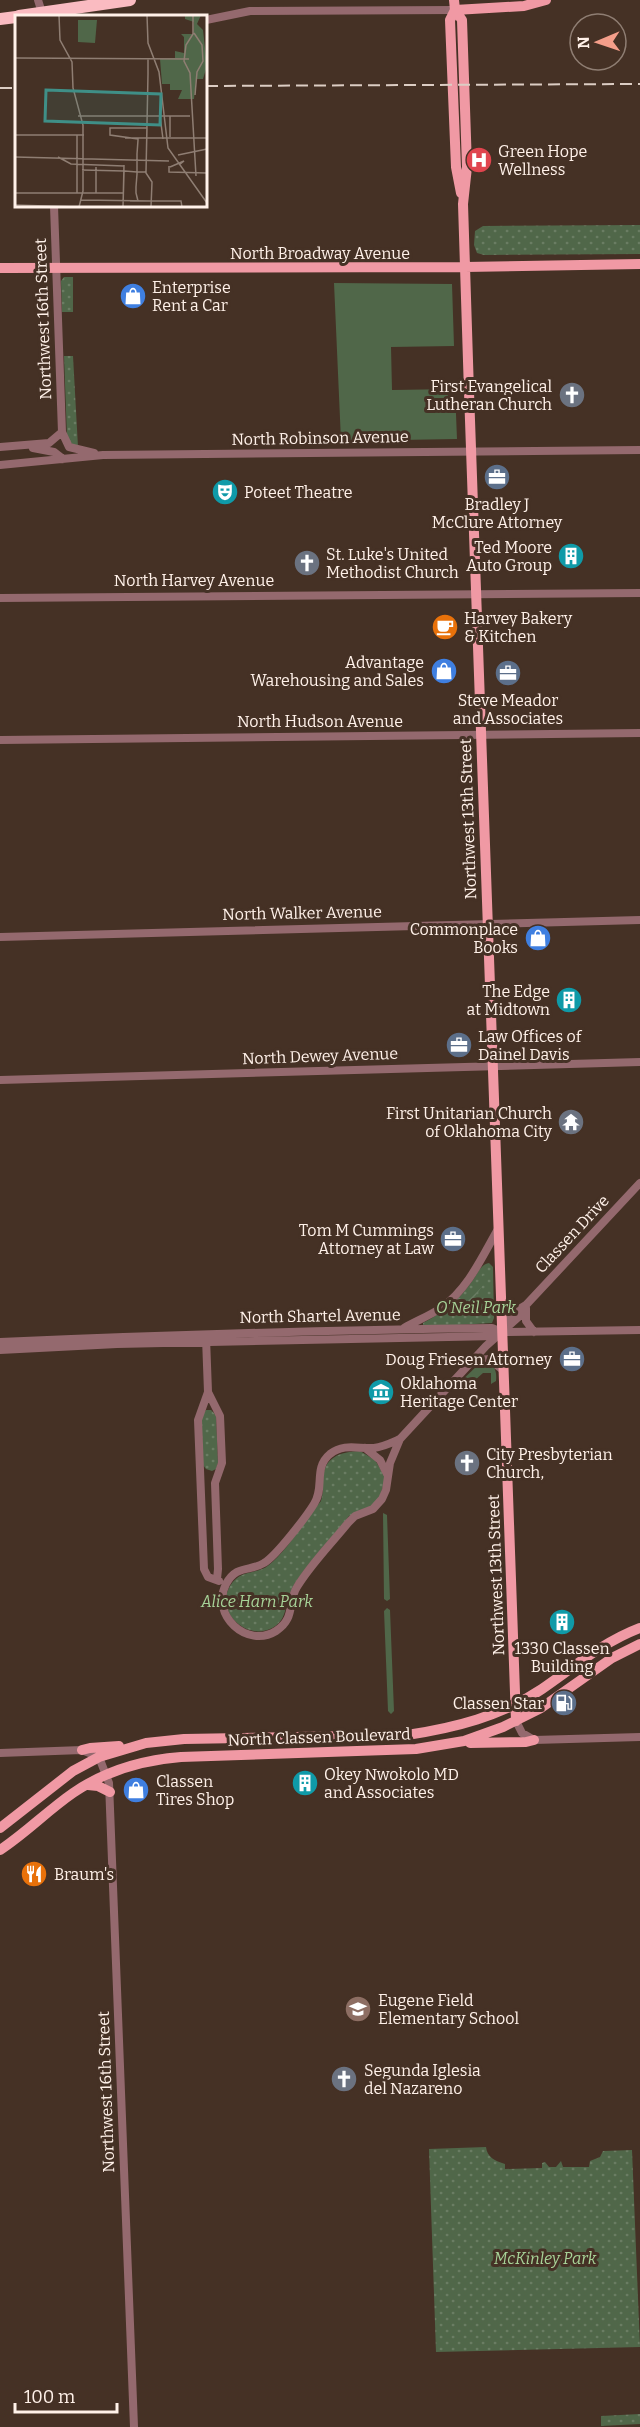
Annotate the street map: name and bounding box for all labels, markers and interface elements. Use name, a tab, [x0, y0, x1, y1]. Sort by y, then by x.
north arrow	[568, 12, 628, 72]
inset map	[15, 15, 207, 207]
text: N	[574, 36, 593, 49]
place label: Green Hope Wellness	[498, 142, 587, 179]
hospital icon: Green Hope Wellness	[464, 145, 494, 175]
street label: Northwest 16th Street	[31, 238, 55, 400]
street label: North Broadway Avenue	[230, 244, 410, 263]
place label: Enterprise Rent a Car	[152, 278, 231, 315]
shop icon: Enterprise Rent a Car	[118, 281, 148, 311]
place label: First Evangelical Lutheran Church	[426, 377, 552, 414]
church icon: First Evangelical Lutheran Church	[557, 380, 587, 410]
street label: North Robinson Avenue	[231, 427, 409, 449]
office icon: Bradley J McClure Attorney	[482, 462, 512, 492]
theatre icon: Poteet Theatre	[210, 477, 240, 507]
place label: Poteet Theatre	[244, 483, 352, 502]
place label: Bradley J McClure Attorney	[432, 495, 563, 532]
place label: Ted Moore Auto Group	[466, 538, 552, 575]
building icon: Ted Moore Auto Group	[556, 541, 586, 571]
place label: St. Luke's United Methodist Church	[326, 545, 459, 582]
church icon: St. Luke's United Methodist Church	[292, 548, 322, 578]
street label: North Harvey Avenue	[114, 571, 274, 590]
place label: Harvey Bakery & Kitchen	[464, 609, 573, 646]
cafe icon: Harvey Bakery & Kitchen	[430, 612, 460, 642]
place label: Advantage Warehousing and Sales	[250, 653, 424, 690]
shop icon: Advantage Warehousing and Sales	[429, 656, 459, 686]
office icon: Steve Meador and Associates	[493, 658, 523, 688]
place label: Steve Meador and Associates	[453, 691, 563, 728]
street label: North Hudson Avenue	[237, 712, 403, 731]
street label: Northwest 13th Street	[456, 738, 480, 900]
street label: North Walker Avenue	[222, 902, 382, 924]
place label: Commonplace Books	[410, 920, 518, 957]
shop icon: Commonplace Books	[523, 923, 553, 953]
place label: The Edge at Midtown	[466, 982, 550, 1019]
building icon: The Edge at Midtown	[554, 985, 584, 1015]
place label: Law Offices of Dainel Davis	[478, 1027, 583, 1064]
office icon: Law Offices of Dainel Davis	[444, 1030, 474, 1060]
street label: North Dewey Avenue	[242, 1044, 398, 1068]
place label: First Unitarian Church of Oklahoma City	[386, 1104, 553, 1141]
temple icon: First Unitarian Church of Oklahoma City	[556, 1107, 586, 1137]
street label: Classen Drive	[531, 1191, 613, 1277]
place label: Tom M Cummings Attorney at Law	[299, 1221, 434, 1258]
office icon: Tom M Cummings Attorney at Law	[438, 1224, 468, 1254]
park label: O'Neil Park	[436, 1298, 516, 1317]
street label: North Shartel Avenue	[239, 1305, 401, 1327]
office icon: Doug Friesen Attorney	[557, 1344, 587, 1374]
place label: Doug Friesen Attorney	[385, 1350, 553, 1369]
place label: Oklahoma Heritage Center	[400, 1374, 518, 1411]
museum icon: Oklahoma Heritage Center	[366, 1377, 396, 1407]
place label: City Presbyterian Church,	[486, 1445, 613, 1482]
church icon: City Presbyterian Church,	[452, 1448, 482, 1478]
street label: Northwest 13th Street	[484, 1494, 508, 1656]
park label: Alice Harn Park	[200, 1592, 313, 1611]
building icon: 1330 Classen Building	[547, 1607, 577, 1637]
place label: 1330 Classen Building	[514, 1639, 610, 1676]
fuel station icon: Classen Star	[549, 1688, 579, 1718]
place label: Classen Star	[453, 1694, 544, 1713]
street label: North Classen Boulevard	[227, 1724, 411, 1750]
place label: Okey Nwokolo MD and Associates	[324, 1765, 459, 1802]
building icon: Okey Nwokolo MD and Associates	[290, 1768, 320, 1798]
place label: Classen Tires Shop	[156, 1772, 234, 1809]
shop icon: Classen Tires Shop	[121, 1775, 151, 1805]
restaurant icon: Braum's	[19, 1859, 49, 1889]
place label: Braum's	[54, 1865, 114, 1884]
place label: Eugene Field Elementary School	[378, 1991, 519, 2028]
school or university icon: Eugene Field Elementary School	[343, 1994, 373, 2024]
street label: Northwest 16th Street	[94, 2011, 118, 2173]
place label: Segunda Iglesia del Nazareno	[364, 2061, 481, 2098]
church icon: Segunda Iglesia del Nazareno	[329, 2064, 359, 2094]
park label: McKinley Park	[494, 2249, 597, 2268]
scale bar	[15, 2376, 117, 2414]
text: 100 m	[24, 2386, 75, 2408]

